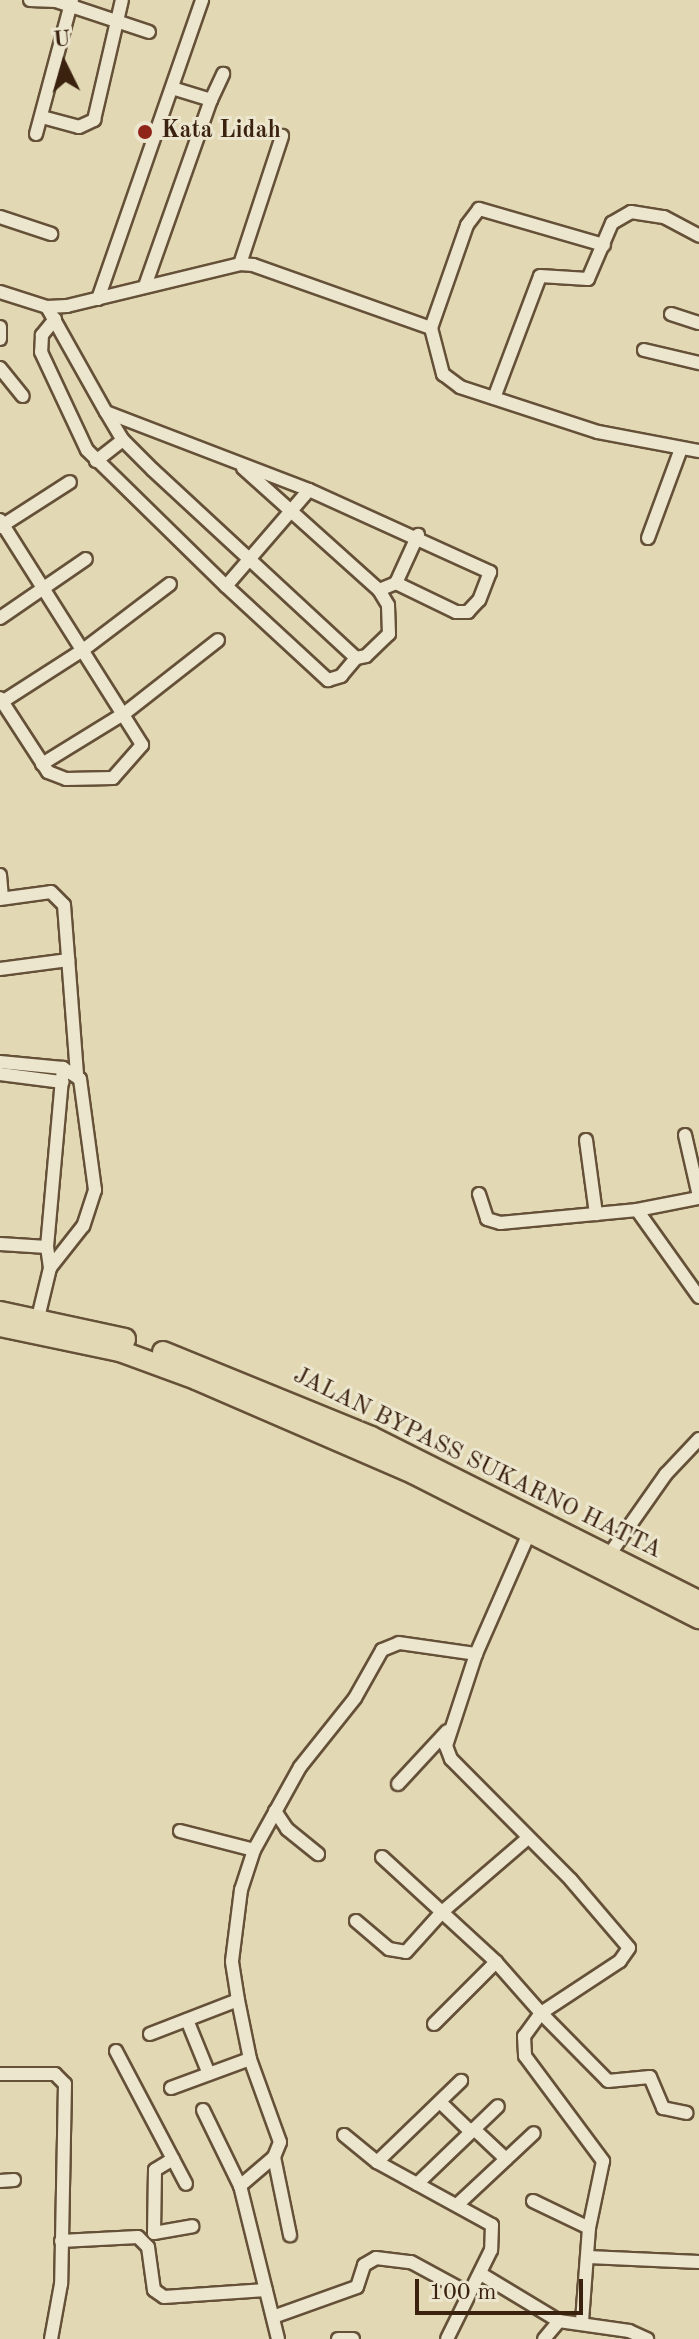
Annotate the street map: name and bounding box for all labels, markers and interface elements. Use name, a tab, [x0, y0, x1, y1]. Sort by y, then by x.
north arrow	[24, 24, 104, 104]
text: U	[52, 28, 72, 52]
place label: Kata Lidah	[161, 118, 281, 146]
marker: Kata Lidah	[136, 123, 154, 141]
street label: JALAN BYPASS SUKARNO HATTA	[288, 1362, 666, 1566]
scale bar	[419, 2263, 587, 2313]
text: 100 m	[429, 2281, 497, 2305]

